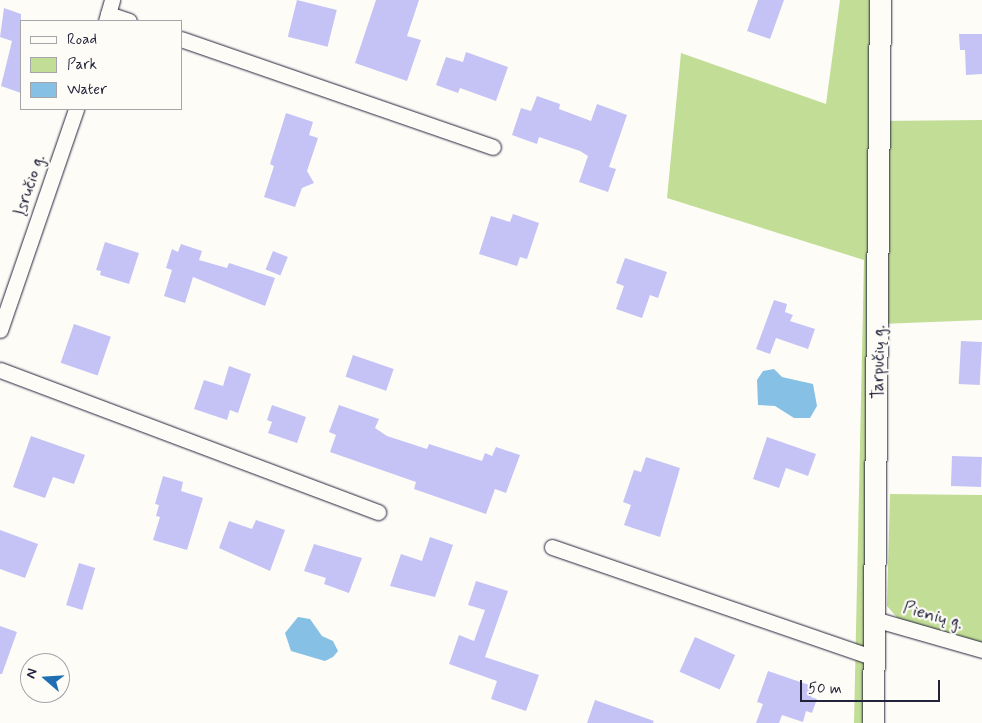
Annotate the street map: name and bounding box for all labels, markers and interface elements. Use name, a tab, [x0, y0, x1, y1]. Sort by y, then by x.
legend	[20, 20, 182, 110]
text: Road	[67, 30, 97, 50]
text: Park	[67, 55, 97, 75]
text: Water	[67, 80, 107, 100]
street label: Įsručio g.	[9, 152, 51, 218]
street label: Tarpučių g.	[868, 325, 890, 399]
street label: Pienių g.	[900, 597, 966, 635]
north arrow	[20, 653, 70, 703]
text: N	[22, 666, 42, 681]
scale bar	[802, 670, 942, 702]
text: 50 m	[808, 679, 842, 699]

